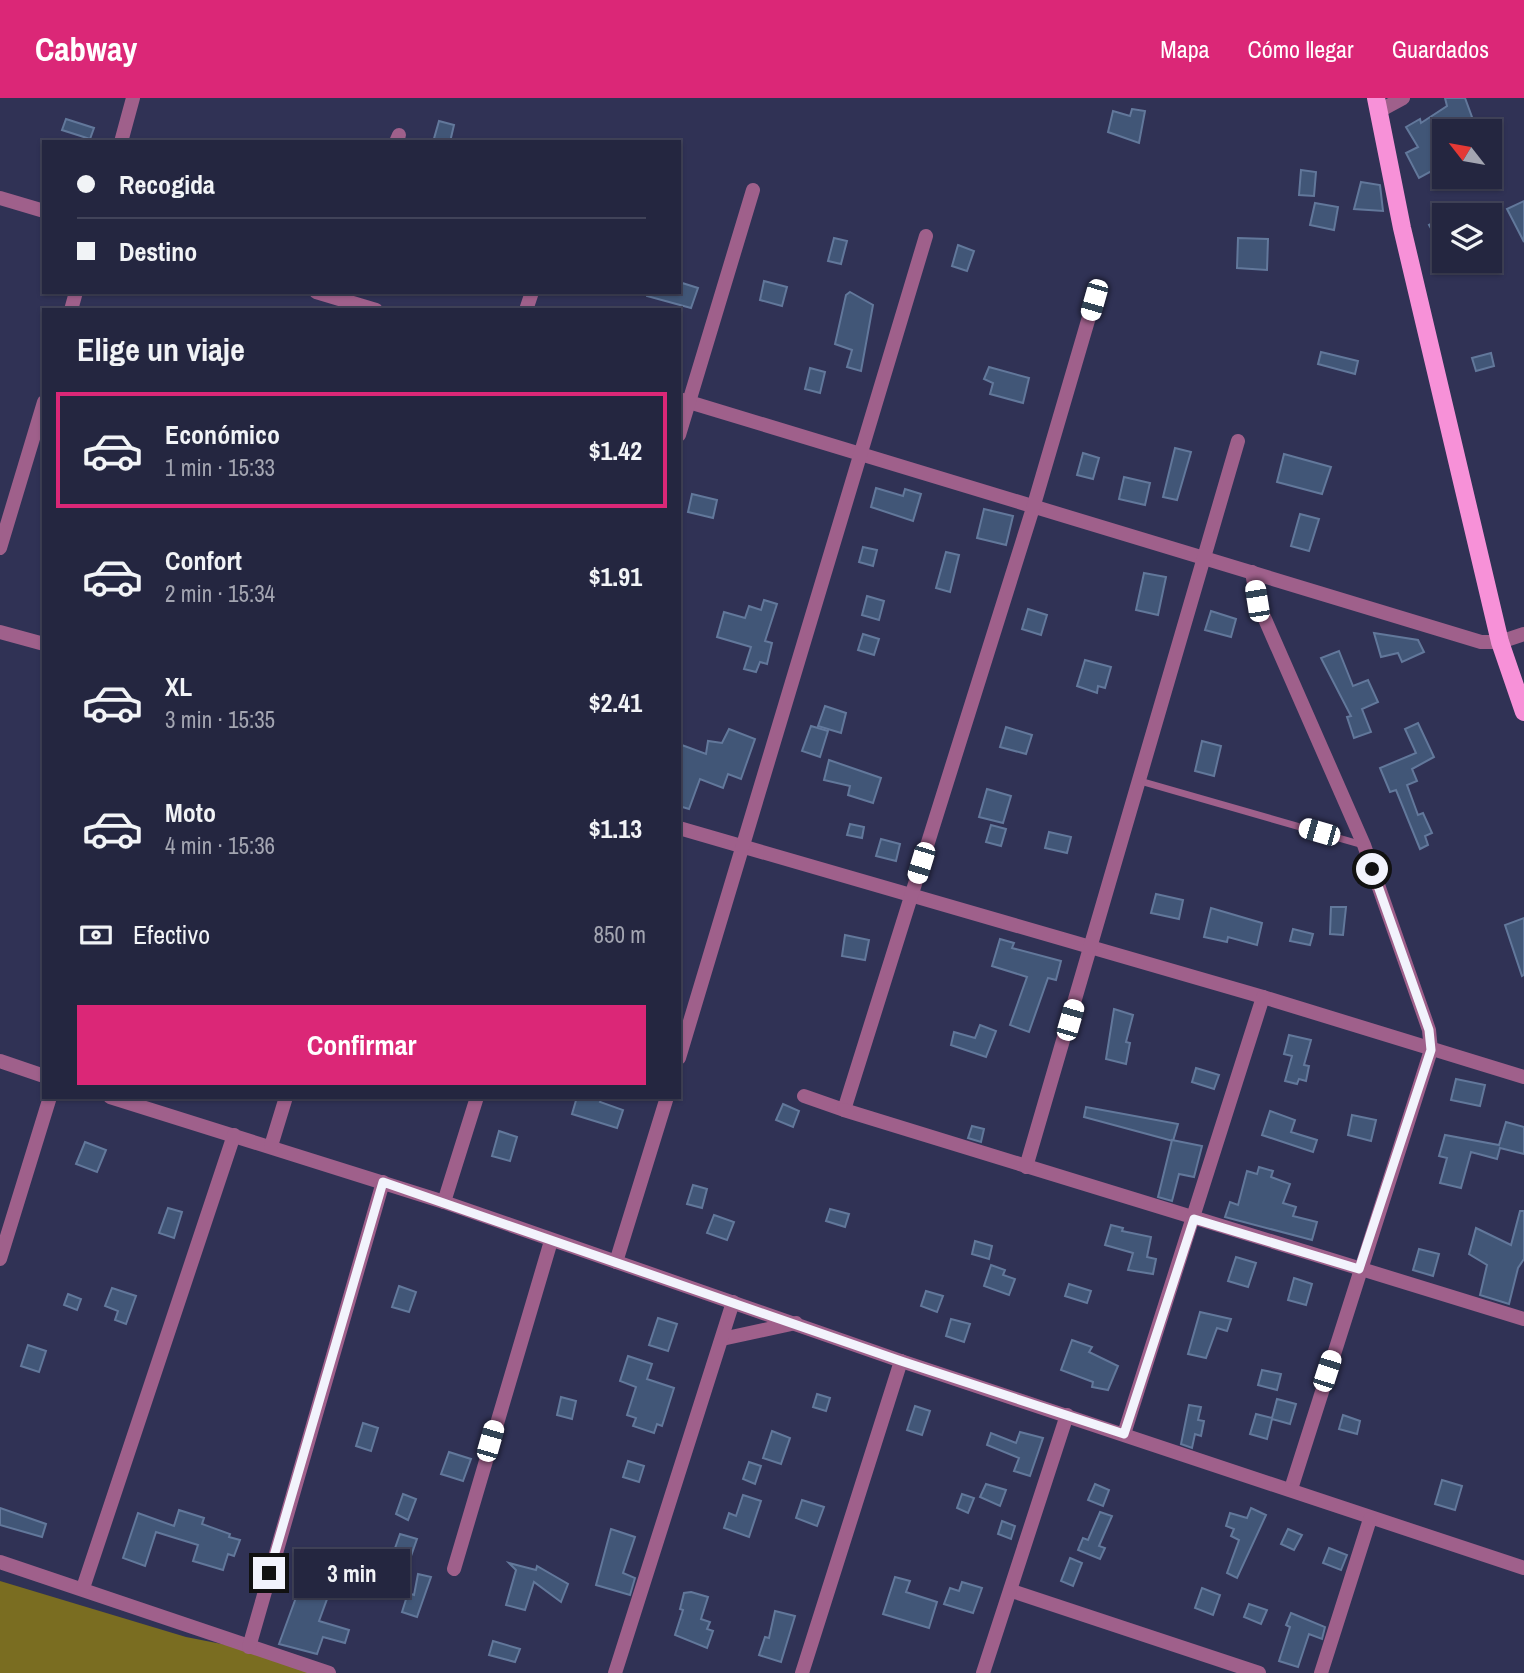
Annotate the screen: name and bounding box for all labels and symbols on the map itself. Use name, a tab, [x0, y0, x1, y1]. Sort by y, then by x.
north arrow	[1432, 119, 1502, 189]
car	[1079, 277, 1110, 323]
car	[1244, 579, 1271, 623]
car	[1296, 816, 1343, 848]
car	[905, 840, 938, 886]
route start	[1356, 853, 1388, 885]
car	[1055, 997, 1086, 1043]
car	[1311, 1348, 1344, 1394]
car	[475, 1418, 506, 1464]
callout: 3 min	[294, 1548, 409, 1598]
route end	[253, 1557, 285, 1589]

